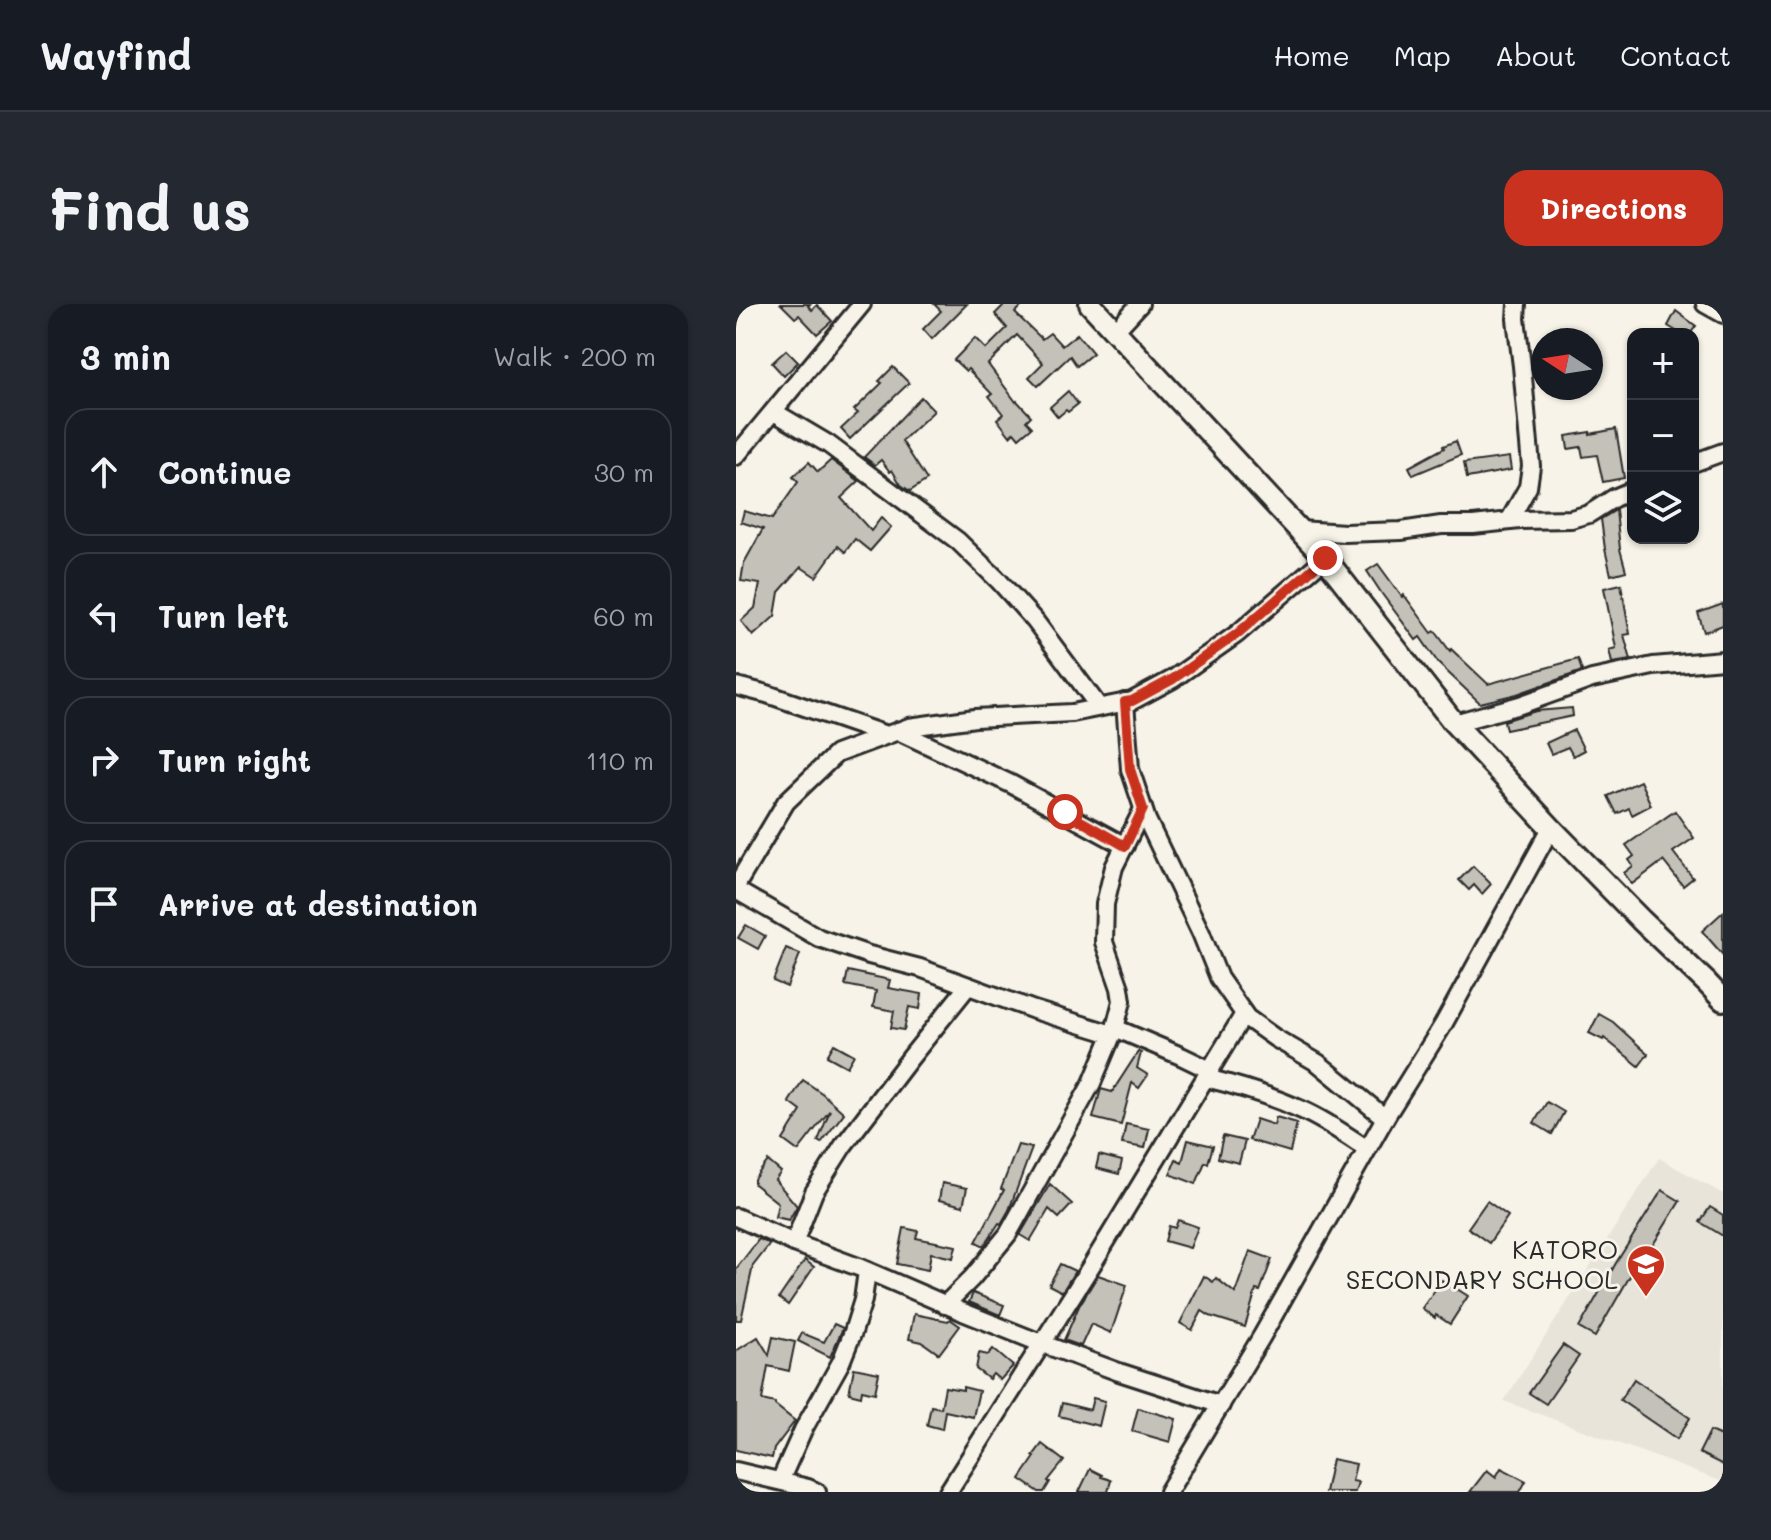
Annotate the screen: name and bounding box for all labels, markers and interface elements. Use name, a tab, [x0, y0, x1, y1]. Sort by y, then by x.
text: Wayfind	[40, 30, 191, 80]
text: Home	[1274, 37, 1350, 73]
text: Map	[1394, 37, 1451, 73]
text: About	[1495, 37, 1576, 73]
text: Contact	[1620, 37, 1731, 73]
button: Directions	[1504, 170, 1723, 246]
text: Find us	[48, 172, 251, 245]
north arrow	[1531, 328, 1603, 400]
map controls	[1627, 328, 1699, 544]
button: +	[1627, 328, 1699, 400]
text: 3 min	[80, 334, 171, 379]
text: Walk · 200 m	[493, 339, 656, 373]
button: −	[1627, 400, 1699, 472]
icon: ahead	[82, 450, 126, 494]
text: Continue	[158, 452, 291, 492]
text: 30 m	[594, 455, 654, 489]
button: layers	[1627, 472, 1699, 544]
route end	[1307, 540, 1343, 576]
icon: left	[82, 594, 126, 638]
text: Turn left	[158, 596, 289, 636]
text: 60 m	[593, 599, 654, 633]
icon: right	[82, 738, 126, 782]
text: Turn right	[158, 740, 311, 780]
text: 110 m	[586, 743, 654, 777]
route start	[1047, 794, 1083, 830]
icon: arrive	[82, 882, 126, 926]
text: Arrive at destination	[158, 884, 478, 924]
place label: KATORO SECONDARY SCHOOL	[1346, 1232, 1618, 1296]
school or university icon: KATORO SECONDARY SCHOOL	[1625, 1243, 1667, 1298]

